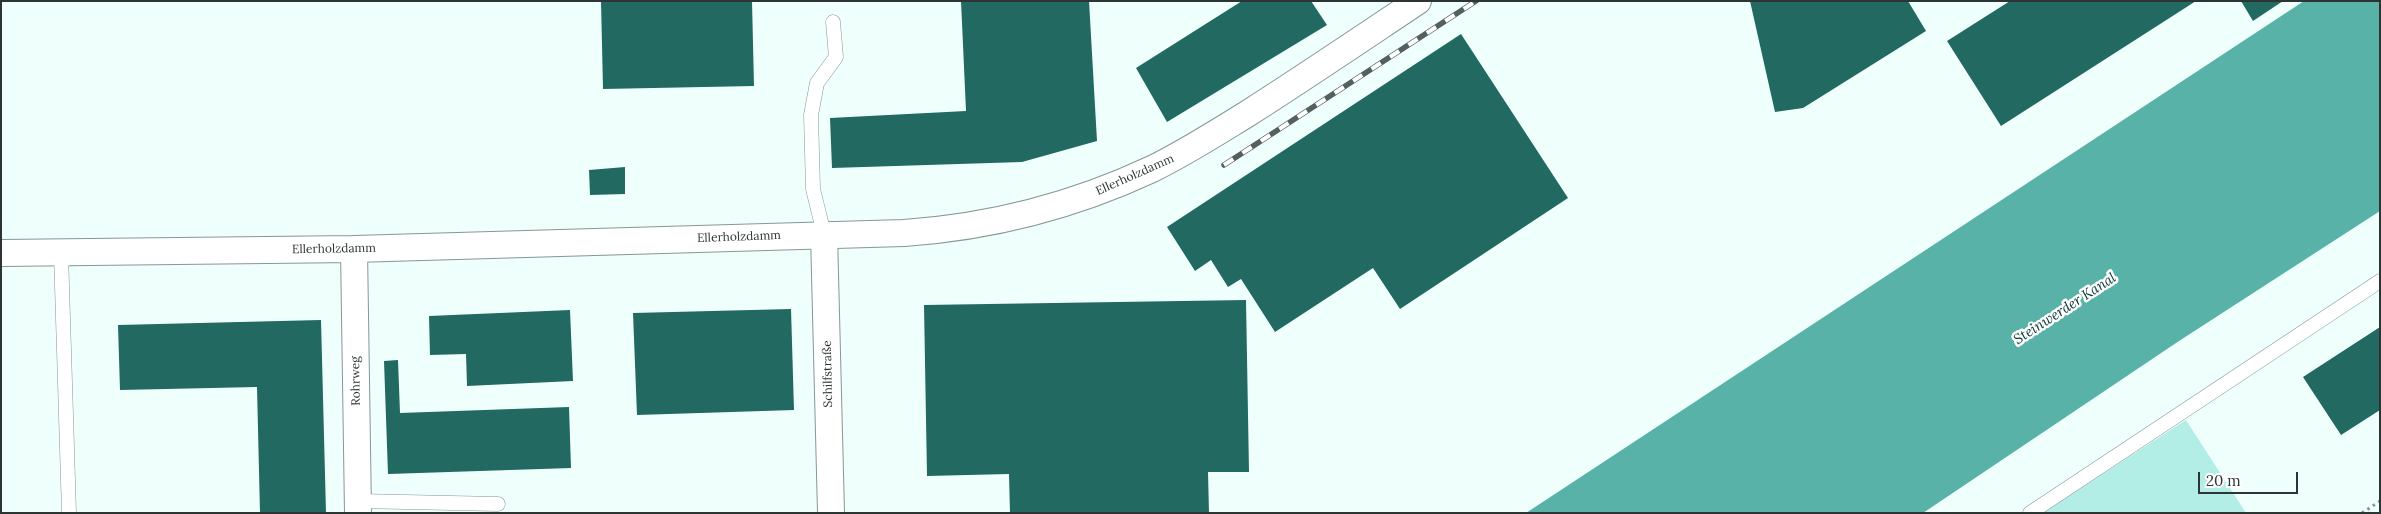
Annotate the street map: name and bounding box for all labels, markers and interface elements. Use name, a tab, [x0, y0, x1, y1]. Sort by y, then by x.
street label: Ellerholzdamm	[1094, 151, 1176, 199]
street label: Ellerholzdamm	[697, 228, 781, 246]
street label: Ellerholzdamm	[292, 241, 376, 257]
water label: Steinwerder Kanal	[2011, 270, 2119, 348]
street label: Schilfstraße	[820, 340, 836, 408]
street label: Rohrweg	[348, 356, 364, 406]
scale bar	[2201, 462, 2301, 494]
text: 20 m	[2206, 471, 2241, 490]

